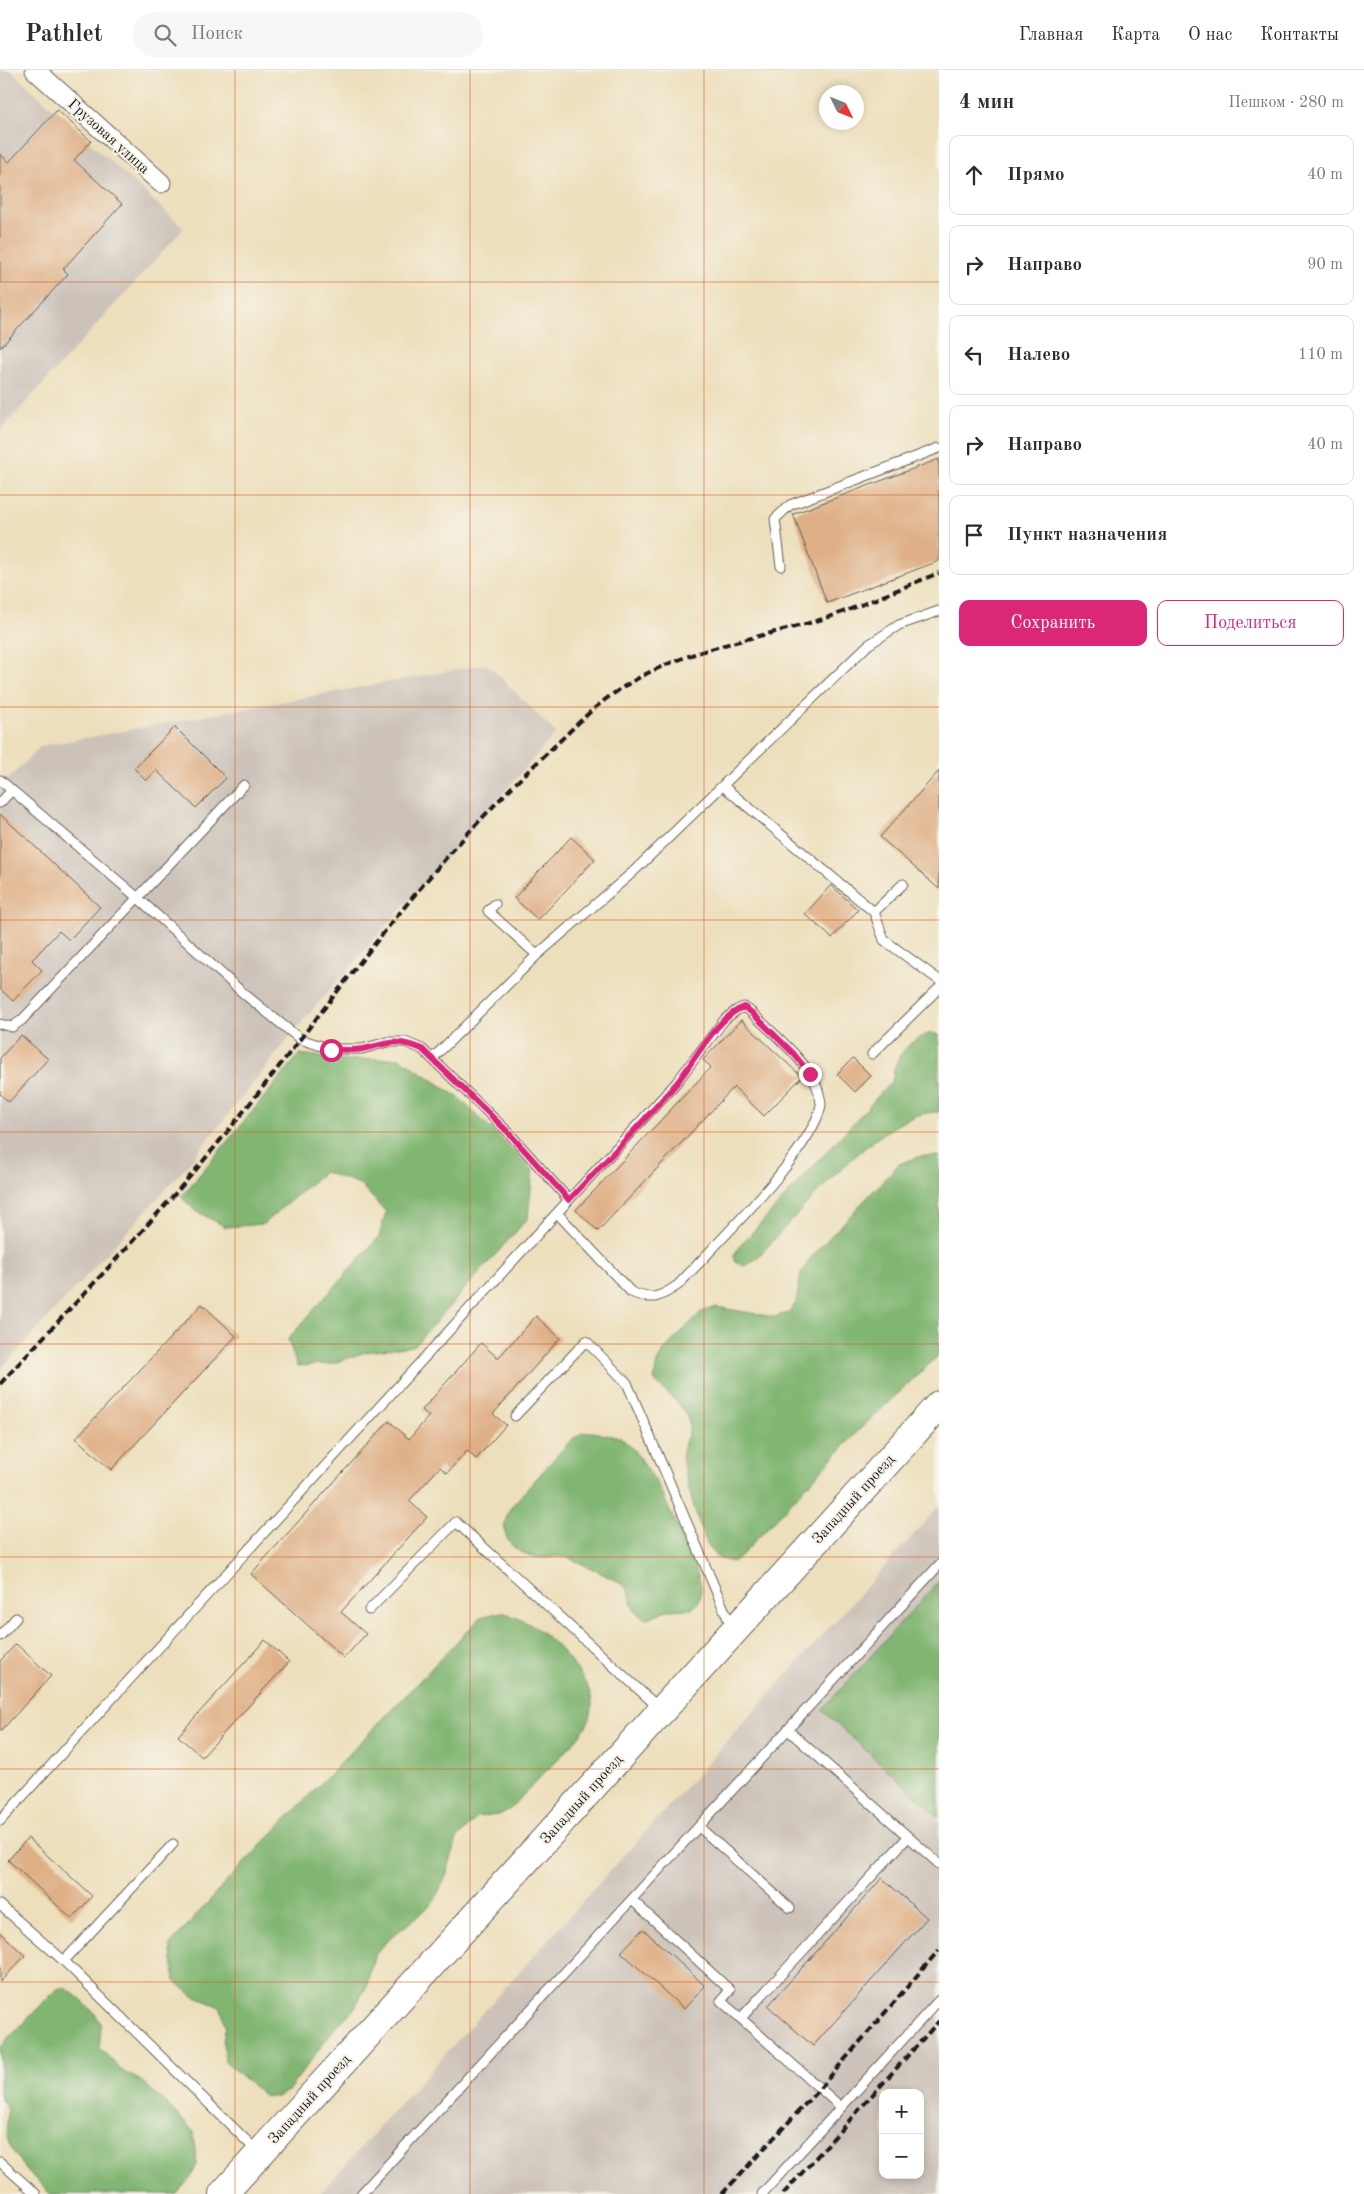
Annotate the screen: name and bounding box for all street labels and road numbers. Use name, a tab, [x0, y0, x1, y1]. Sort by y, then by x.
street label: Грузовая улица	[64, 97, 152, 178]
street label: Западный проезд	[810, 1452, 898, 1548]
street label: Западный проезд	[538, 1752, 626, 1848]
street label: Западный проезд	[266, 2052, 354, 2148]

